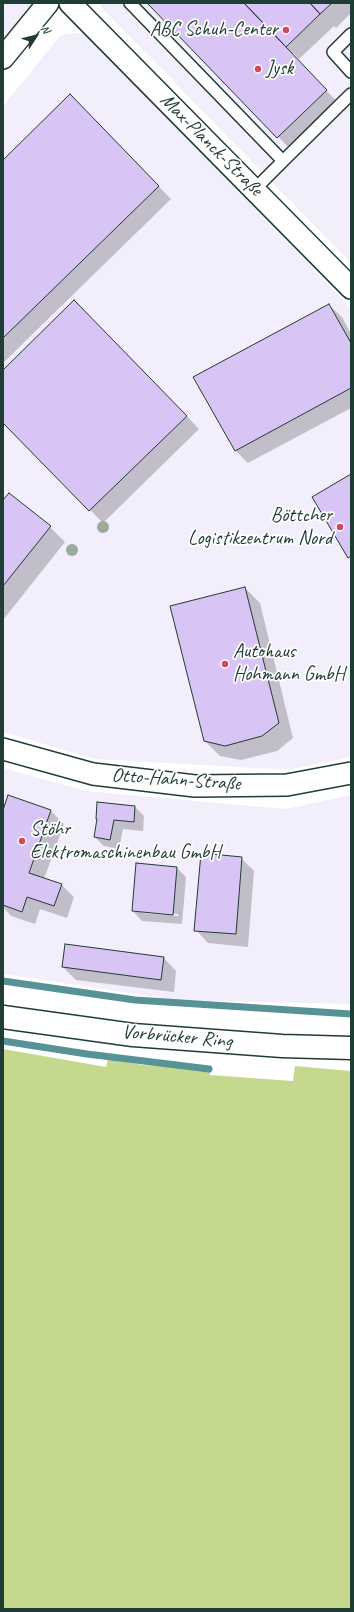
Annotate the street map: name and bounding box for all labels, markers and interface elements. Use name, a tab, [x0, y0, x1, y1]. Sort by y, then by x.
north arrow	[16, 16, 56, 56]
place label: ABC Schuh-Center	[150, 18, 278, 42]
text: N	[38, 22, 53, 36]
marker: ABC Schuh-Center	[281, 25, 291, 35]
place label: Jysk	[266, 57, 293, 81]
marker: Jysk	[253, 64, 263, 74]
street label: Max-Planck-Straße	[155, 89, 267, 201]
place label: Böttcher Logistikzentrum Nord	[188, 504, 332, 551]
marker: Böttcher Logistikzentrum Nord	[335, 522, 345, 532]
place label: Autohaus Hohmann GmbH	[233, 640, 345, 687]
marker: Autohaus Hohmann GmbH	[220, 659, 230, 669]
street label: Otto-Hahn-Straße	[111, 764, 241, 796]
place label: Stöhr Elektromaschinenbau GmbH	[30, 818, 221, 865]
marker: Stöhr Elektromaschinenbau GmbH	[17, 836, 27, 846]
street label: Vorbrücker Ring	[121, 1020, 233, 1054]

